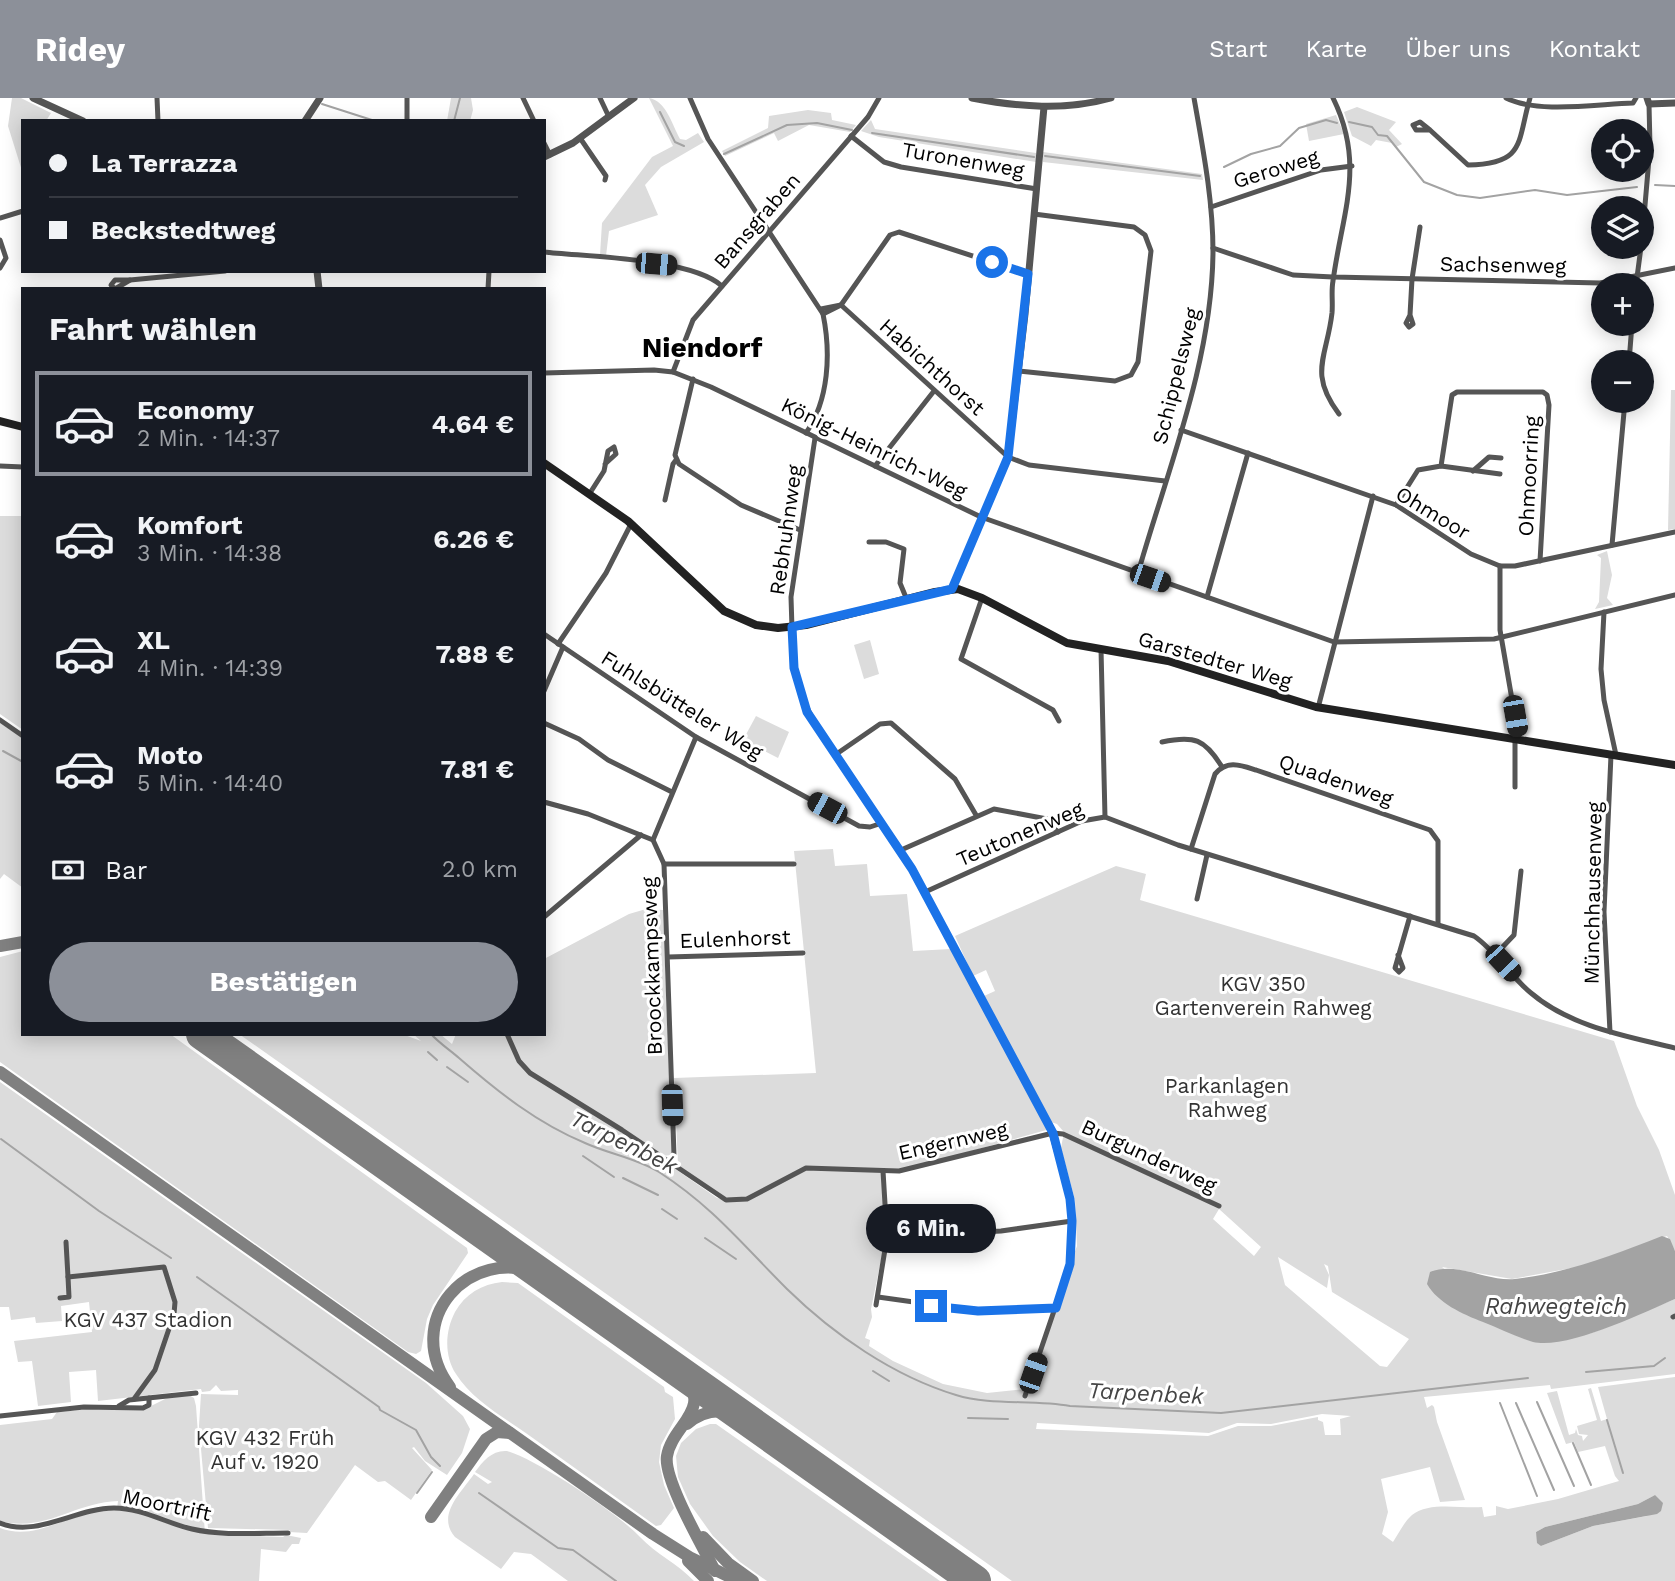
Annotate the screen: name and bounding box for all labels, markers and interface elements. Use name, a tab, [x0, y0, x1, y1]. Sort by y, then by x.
text: Ridey	[35, 30, 125, 69]
text: Start	[1209, 35, 1267, 63]
text: Karte	[1305, 35, 1367, 63]
text: Über uns	[1405, 35, 1511, 63]
text: Kontakt	[1549, 35, 1640, 63]
map controls	[1591, 119, 1654, 413]
button: locate	[1591, 119, 1654, 182]
street label: Turonenweg	[900, 136, 1027, 183]
street label: Geroweg	[1230, 143, 1323, 193]
text: La Terrazza	[91, 148, 237, 178]
street label: Bansgraben	[708, 167, 805, 274]
button: layers	[1591, 196, 1654, 259]
text: Beckstedtweg	[91, 215, 275, 245]
route start	[976, 246, 1008, 278]
street label: Sachsenweg	[1440, 251, 1567, 278]
car	[635, 252, 678, 276]
button: +	[1591, 273, 1654, 336]
street label: Schippelsweg	[1146, 304, 1205, 447]
text: Fahrt wählen	[49, 310, 257, 348]
street label: Habichthorst	[875, 313, 990, 421]
district label: Niendorf	[642, 331, 763, 364]
button: −	[1591, 350, 1654, 413]
icon: car	[53, 392, 116, 455]
street label: König-Heinrich-Weg	[777, 392, 972, 504]
text: Economy	[137, 395, 254, 425]
text: 4.64 €	[431, 409, 514, 439]
street label: Ohmoorring	[1513, 414, 1544, 537]
text: 2 Min. · 14:37	[137, 425, 280, 452]
street label: Rebhuhnweg	[764, 462, 807, 597]
street label: Ohmoor	[1392, 481, 1475, 545]
icon: car	[53, 507, 116, 570]
text: Komfort	[137, 510, 242, 540]
text: 6.26 €	[433, 524, 514, 554]
text: 3 Min. · 14:38	[137, 540, 282, 567]
car	[1127, 561, 1174, 595]
icon: car	[53, 622, 116, 685]
text: XL	[137, 625, 170, 655]
street label: Garstedter Weg	[1135, 626, 1296, 694]
text: 7.88 €	[435, 639, 514, 669]
street label: Fuhlsbütteler Weg	[597, 645, 768, 765]
text: 4 Min. · 14:39	[137, 655, 283, 682]
car	[1502, 693, 1529, 739]
icon: car	[53, 737, 116, 800]
text: Moto	[137, 740, 203, 770]
street label: Quadenweg	[1276, 748, 1397, 811]
text: 7.81 €	[441, 754, 514, 784]
text: 5 Min. · 14:40	[137, 770, 283, 797]
car	[804, 789, 851, 827]
street label: Teutonenweg	[953, 795, 1088, 871]
street label: Münchhausenweg	[1578, 801, 1607, 985]
icon: cash	[49, 851, 87, 889]
text: Bar	[105, 855, 147, 885]
text: 2.0 km	[442, 856, 518, 883]
street label: Broockkampsweg	[636, 876, 667, 1056]
street label: Eulenhorst	[679, 924, 791, 953]
car	[1481, 940, 1526, 986]
button: Bestätigen	[49, 942, 518, 1022]
park label: KGV 350 Gartenverein Rahweg	[1155, 971, 1372, 1020]
park label: Parkanlagen Rahweg	[1165, 1073, 1289, 1122]
car	[661, 1084, 684, 1126]
water label: Tarpenbek	[566, 1105, 683, 1181]
street label: Burgunderweg	[1078, 1113, 1221, 1198]
street label: Engernweg	[896, 1116, 1011, 1165]
callout: 6 Min.	[866, 1204, 996, 1254]
text: 6 Min.	[896, 1215, 966, 1242]
route end	[915, 1290, 947, 1322]
water label: Rahwegteich	[1485, 1293, 1627, 1320]
park label: KGV 437 Stadion	[63, 1307, 233, 1332]
car	[1017, 1350, 1050, 1396]
water label: Tarpenbek	[1088, 1377, 1206, 1410]
park label: KGV 432 Früh Auf v. 1920	[195, 1425, 335, 1474]
street label: Moortrift	[121, 1483, 214, 1526]

